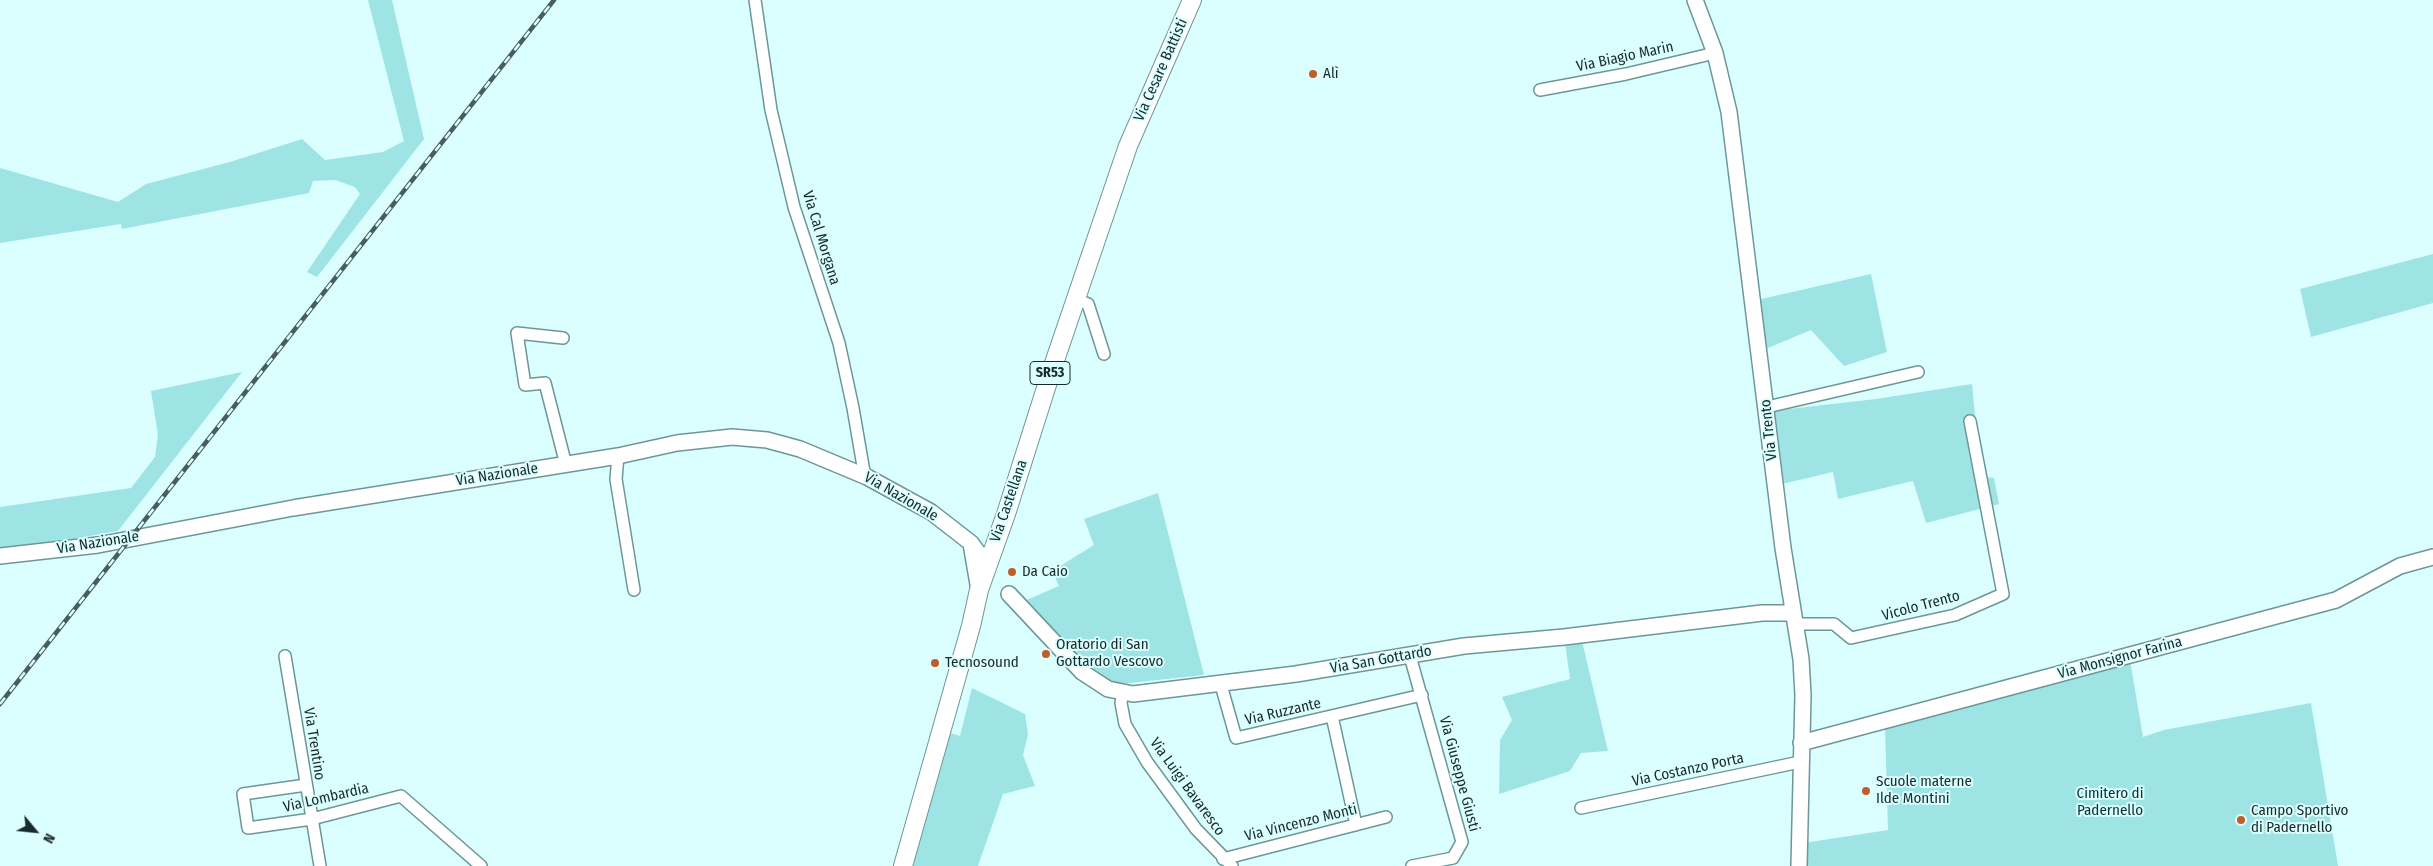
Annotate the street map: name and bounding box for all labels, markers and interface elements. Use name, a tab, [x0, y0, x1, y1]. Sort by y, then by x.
street label: Via Cesare Battisti	[1130, 16, 1192, 124]
street label: Via Biagio Marin	[1575, 38, 1675, 76]
place label: Alì	[1323, 65, 1339, 83]
marker: Alì	[1307, 68, 1319, 80]
street label: Via Cal Morgana	[798, 189, 844, 287]
road number: SR53	[1030, 362, 1070, 384]
street label: Via Trento	[1757, 398, 1781, 462]
street label: Via Castellana	[986, 457, 1032, 545]
street label: Via Nazionale	[455, 460, 539, 490]
street label: Via Nazionale	[861, 469, 941, 525]
street label: Via Nazionale	[56, 528, 140, 558]
place label: Da Caio	[1022, 563, 1068, 581]
marker: Da Caio	[1006, 566, 1018, 578]
street label: Vicolo Trento	[1880, 587, 1962, 625]
street label: Via Monsignor Farina	[2056, 633, 2184, 683]
place label: Oratorio di San Gottardo Vescovo	[1056, 636, 1163, 671]
street label: Via San Gottardo	[1329, 642, 1433, 678]
marker: Oratorio di San Gottardo Vescovo	[1040, 648, 1052, 660]
place label: Tecnosound	[945, 654, 1019, 672]
marker: Tecnosound	[929, 657, 941, 669]
street label: Via Ruzzante	[1243, 695, 1323, 729]
street label: Via Trentino	[299, 706, 329, 782]
street label: Via Giuseppe Giusti	[1435, 714, 1483, 834]
street label: Via Luigi Bavaresco	[1145, 735, 1229, 839]
street label: Via Costanzo Porta	[1630, 749, 1746, 791]
place label: Scuole materne Ilde Montini	[1876, 773, 1972, 808]
street label: Via Lombardia	[281, 779, 371, 817]
marker: Scuole materne Ilde Montini	[1860, 785, 1872, 797]
park label: Cimitero di Padernello	[2077, 785, 2143, 820]
street label: Via Vincenzo Monti	[1243, 800, 1359, 846]
place label: Campo Sportivo di Padernello	[2251, 802, 2348, 837]
north arrow	[10, 806, 60, 856]
marker: Campo Sportivo di Padernello	[2235, 814, 2247, 826]
text: N	[39, 831, 58, 846]

